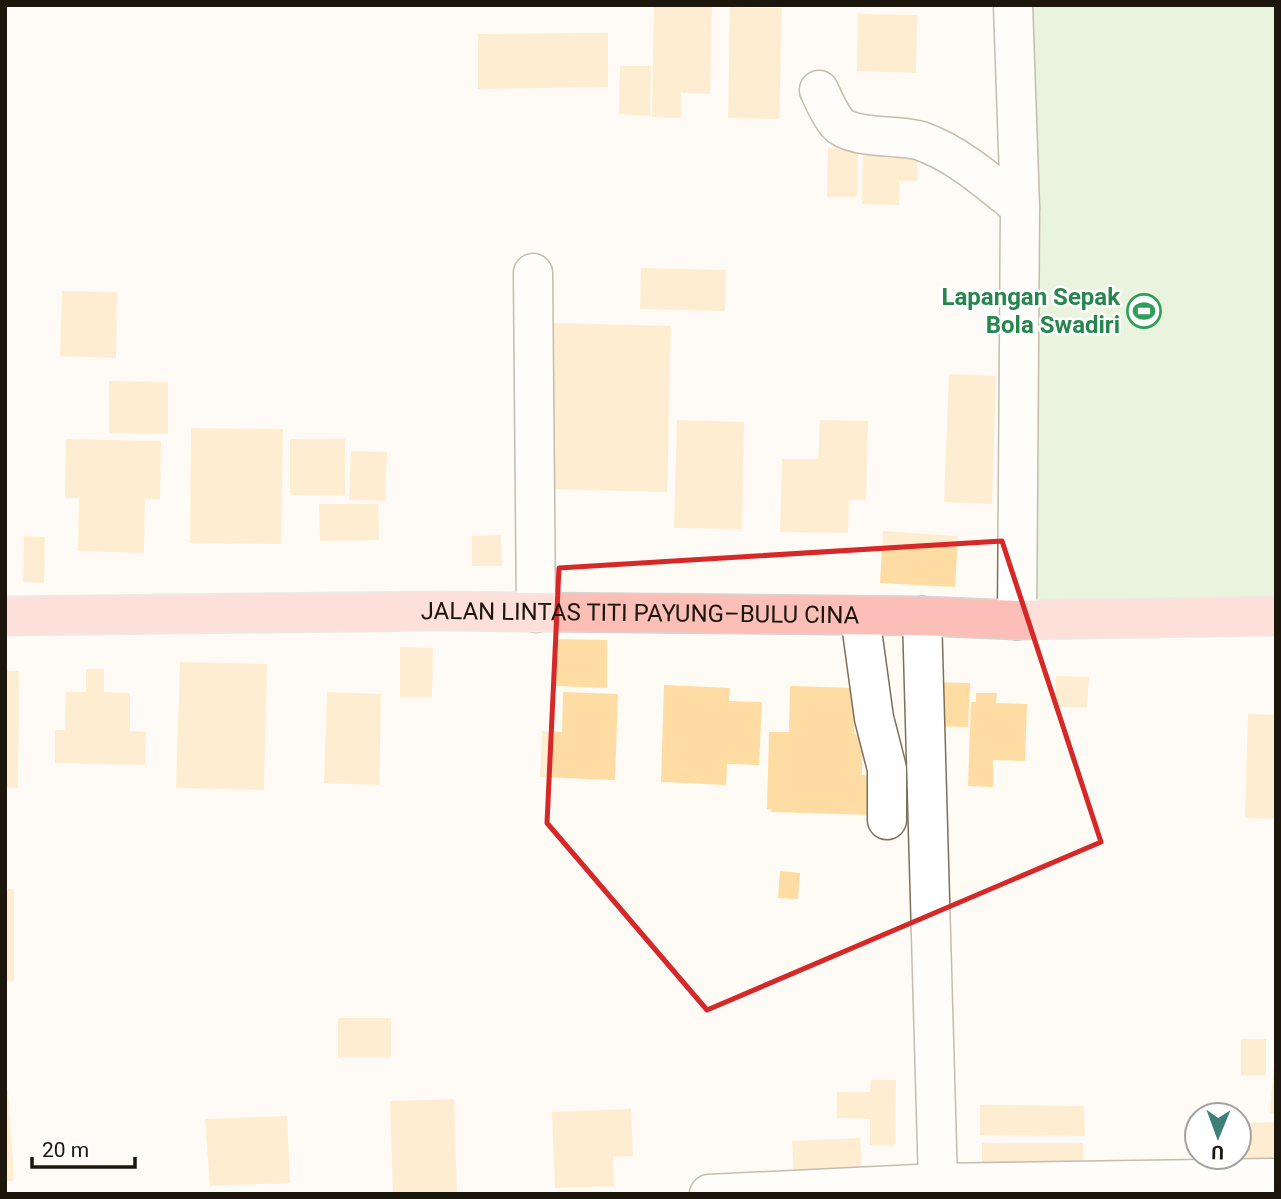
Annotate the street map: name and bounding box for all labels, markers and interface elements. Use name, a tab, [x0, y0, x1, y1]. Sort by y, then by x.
place label: Lapangan Sepak Bola Swadiri	[942, 283, 1121, 339]
sports icon: Lapangan Sepak Bola Swadiri	[1125, 292, 1163, 330]
street label: JALAN LINTAS TITI PAYUNG–BULU CINA	[421, 597, 860, 629]
north arrow	[1183, 1101, 1253, 1171]
scale bar	[32, 1126, 135, 1170]
text: 20 m	[42, 1138, 89, 1162]
text: U	[1211, 1141, 1224, 1164]

